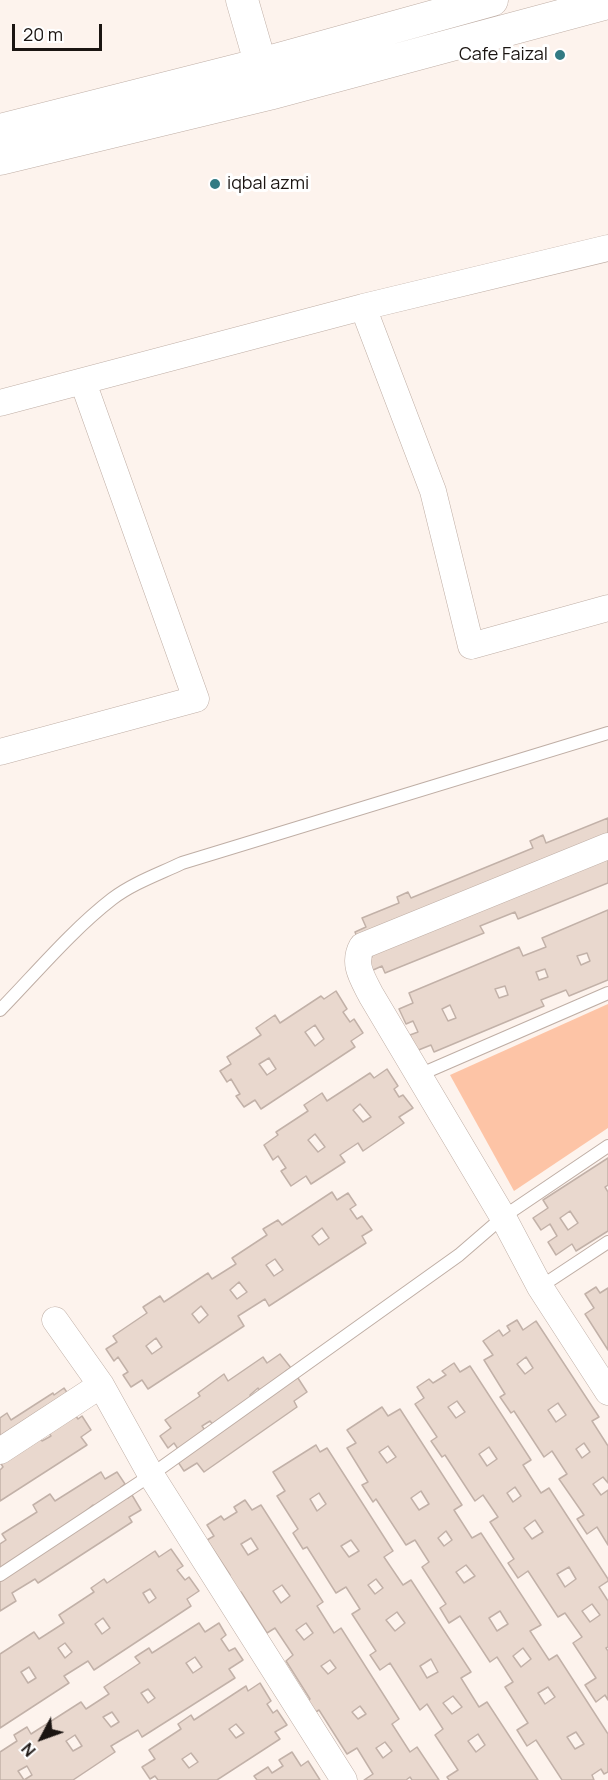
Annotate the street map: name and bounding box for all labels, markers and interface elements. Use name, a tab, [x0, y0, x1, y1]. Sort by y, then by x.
scale bar	[15, 12, 105, 50]
text: 20 m	[23, 22, 63, 46]
place label: Cafe Faizal	[459, 44, 548, 66]
marker: Cafe Faizal	[553, 48, 567, 62]
place label: iqbal azmi	[227, 173, 309, 195]
marker: iqbal azmi	[208, 177, 222, 191]
north arrow	[12, 1708, 72, 1768]
text: N	[16, 1738, 40, 1761]

